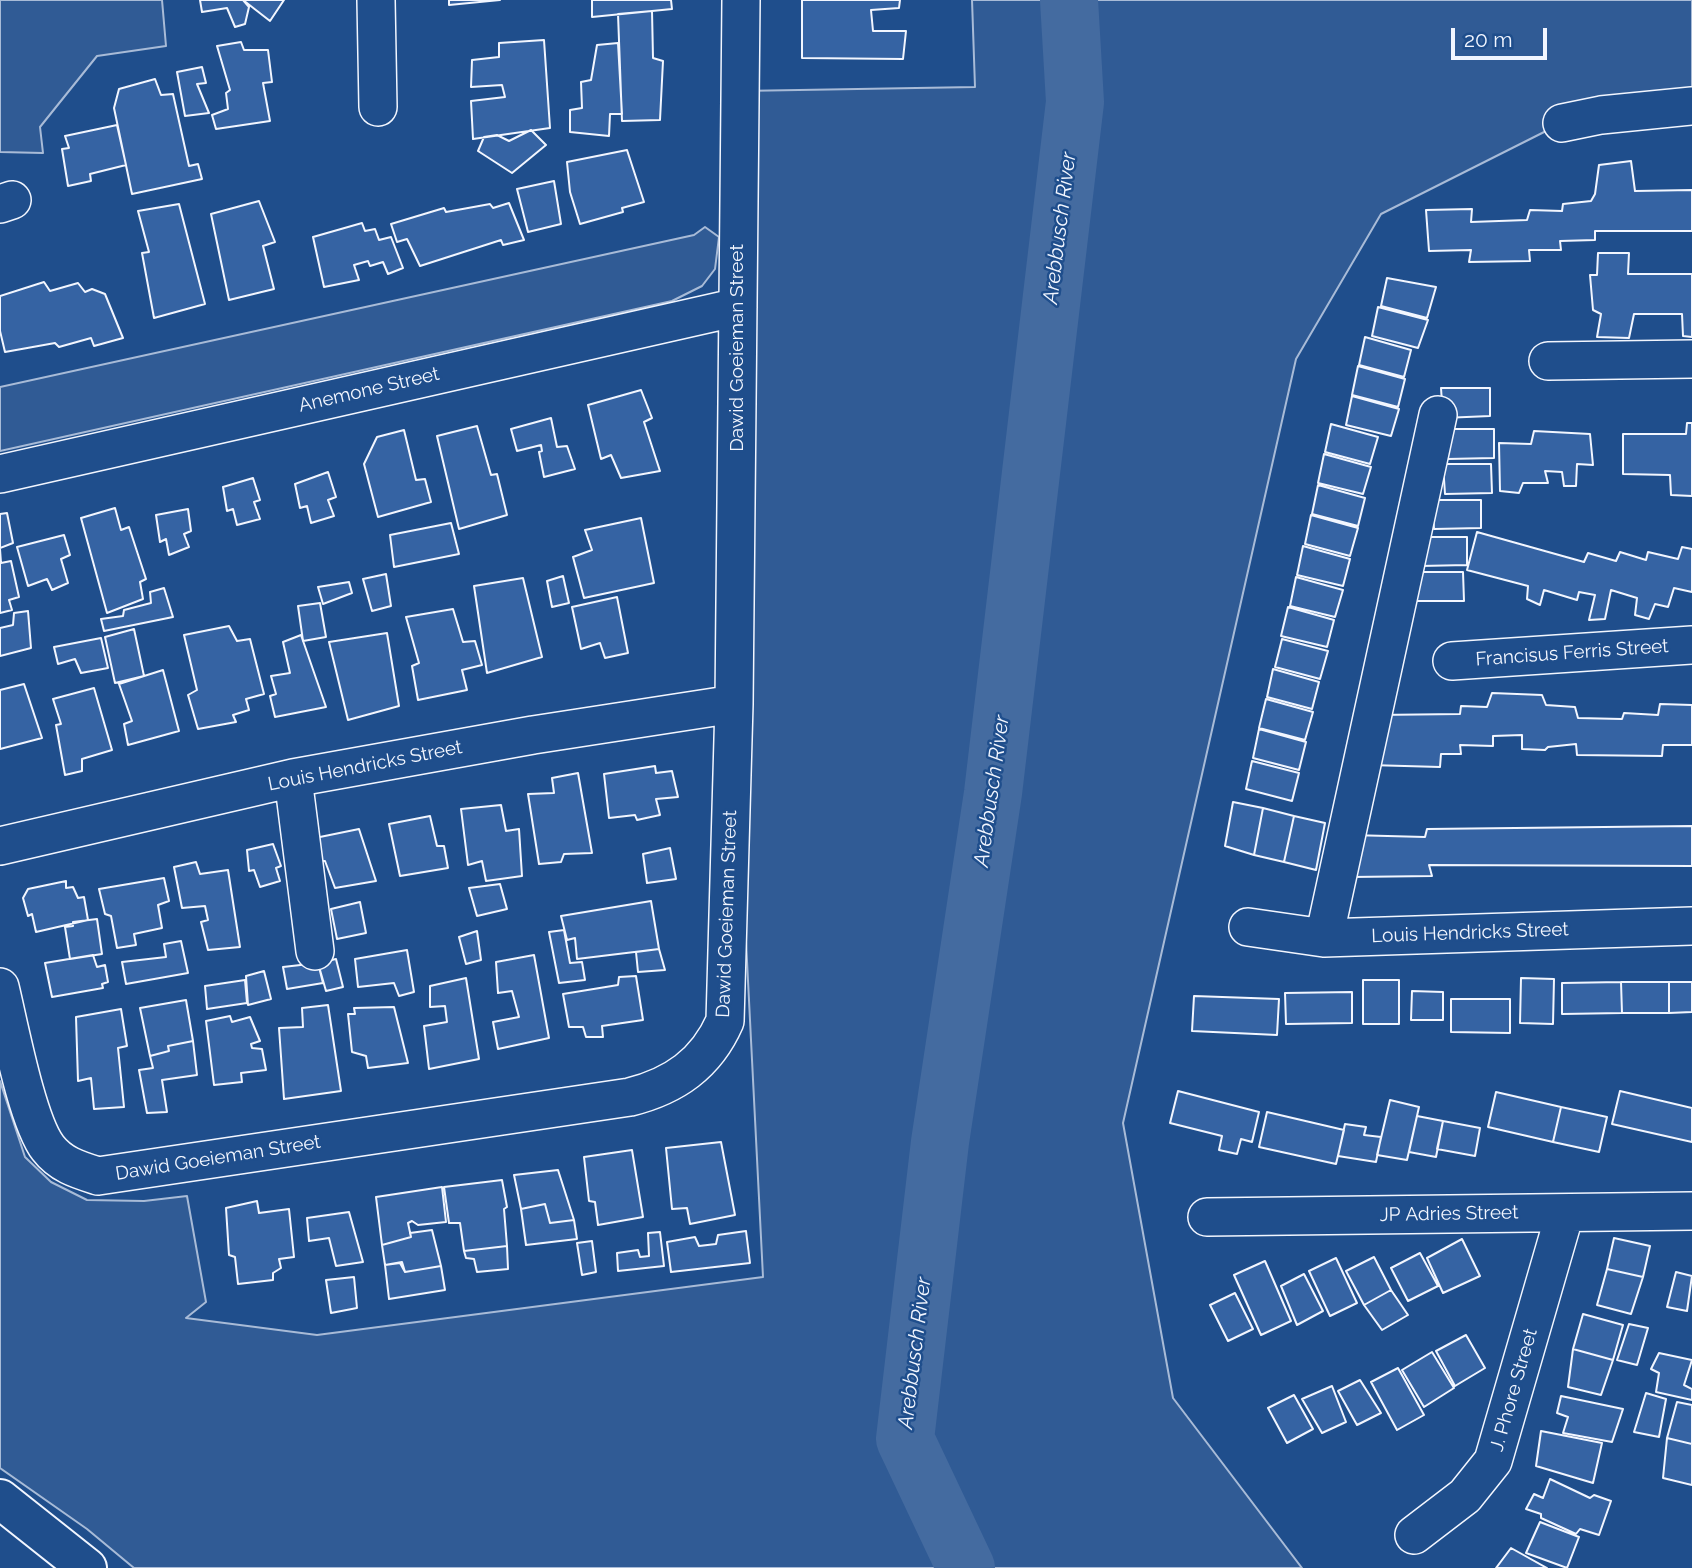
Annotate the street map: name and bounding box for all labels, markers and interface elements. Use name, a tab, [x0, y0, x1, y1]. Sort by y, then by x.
scale bar	[1454, 14, 1550, 58]
text: 20 m	[1464, 27, 1512, 52]
water label: Arebbusch River	[1038, 151, 1082, 305]
street label: Dawid Goeieman Street	[726, 244, 748, 452]
street label: Anemone Street	[296, 363, 442, 417]
street label: Francisus Ferris Street	[1475, 635, 1669, 671]
water label: Arebbusch River	[969, 714, 1015, 868]
street label: Louis Hendricks Street	[266, 736, 464, 796]
street label: Dawid Goeieman Street	[712, 810, 742, 1018]
street label: Louis Hendricks Street	[1371, 918, 1569, 948]
street label: Dawid Goeieman Street	[114, 1131, 322, 1185]
street label: JP Adries Street	[1379, 1201, 1519, 1227]
water label: Arebbusch River	[893, 1276, 937, 1430]
street label: J. Phore Street	[1486, 1326, 1542, 1454]

